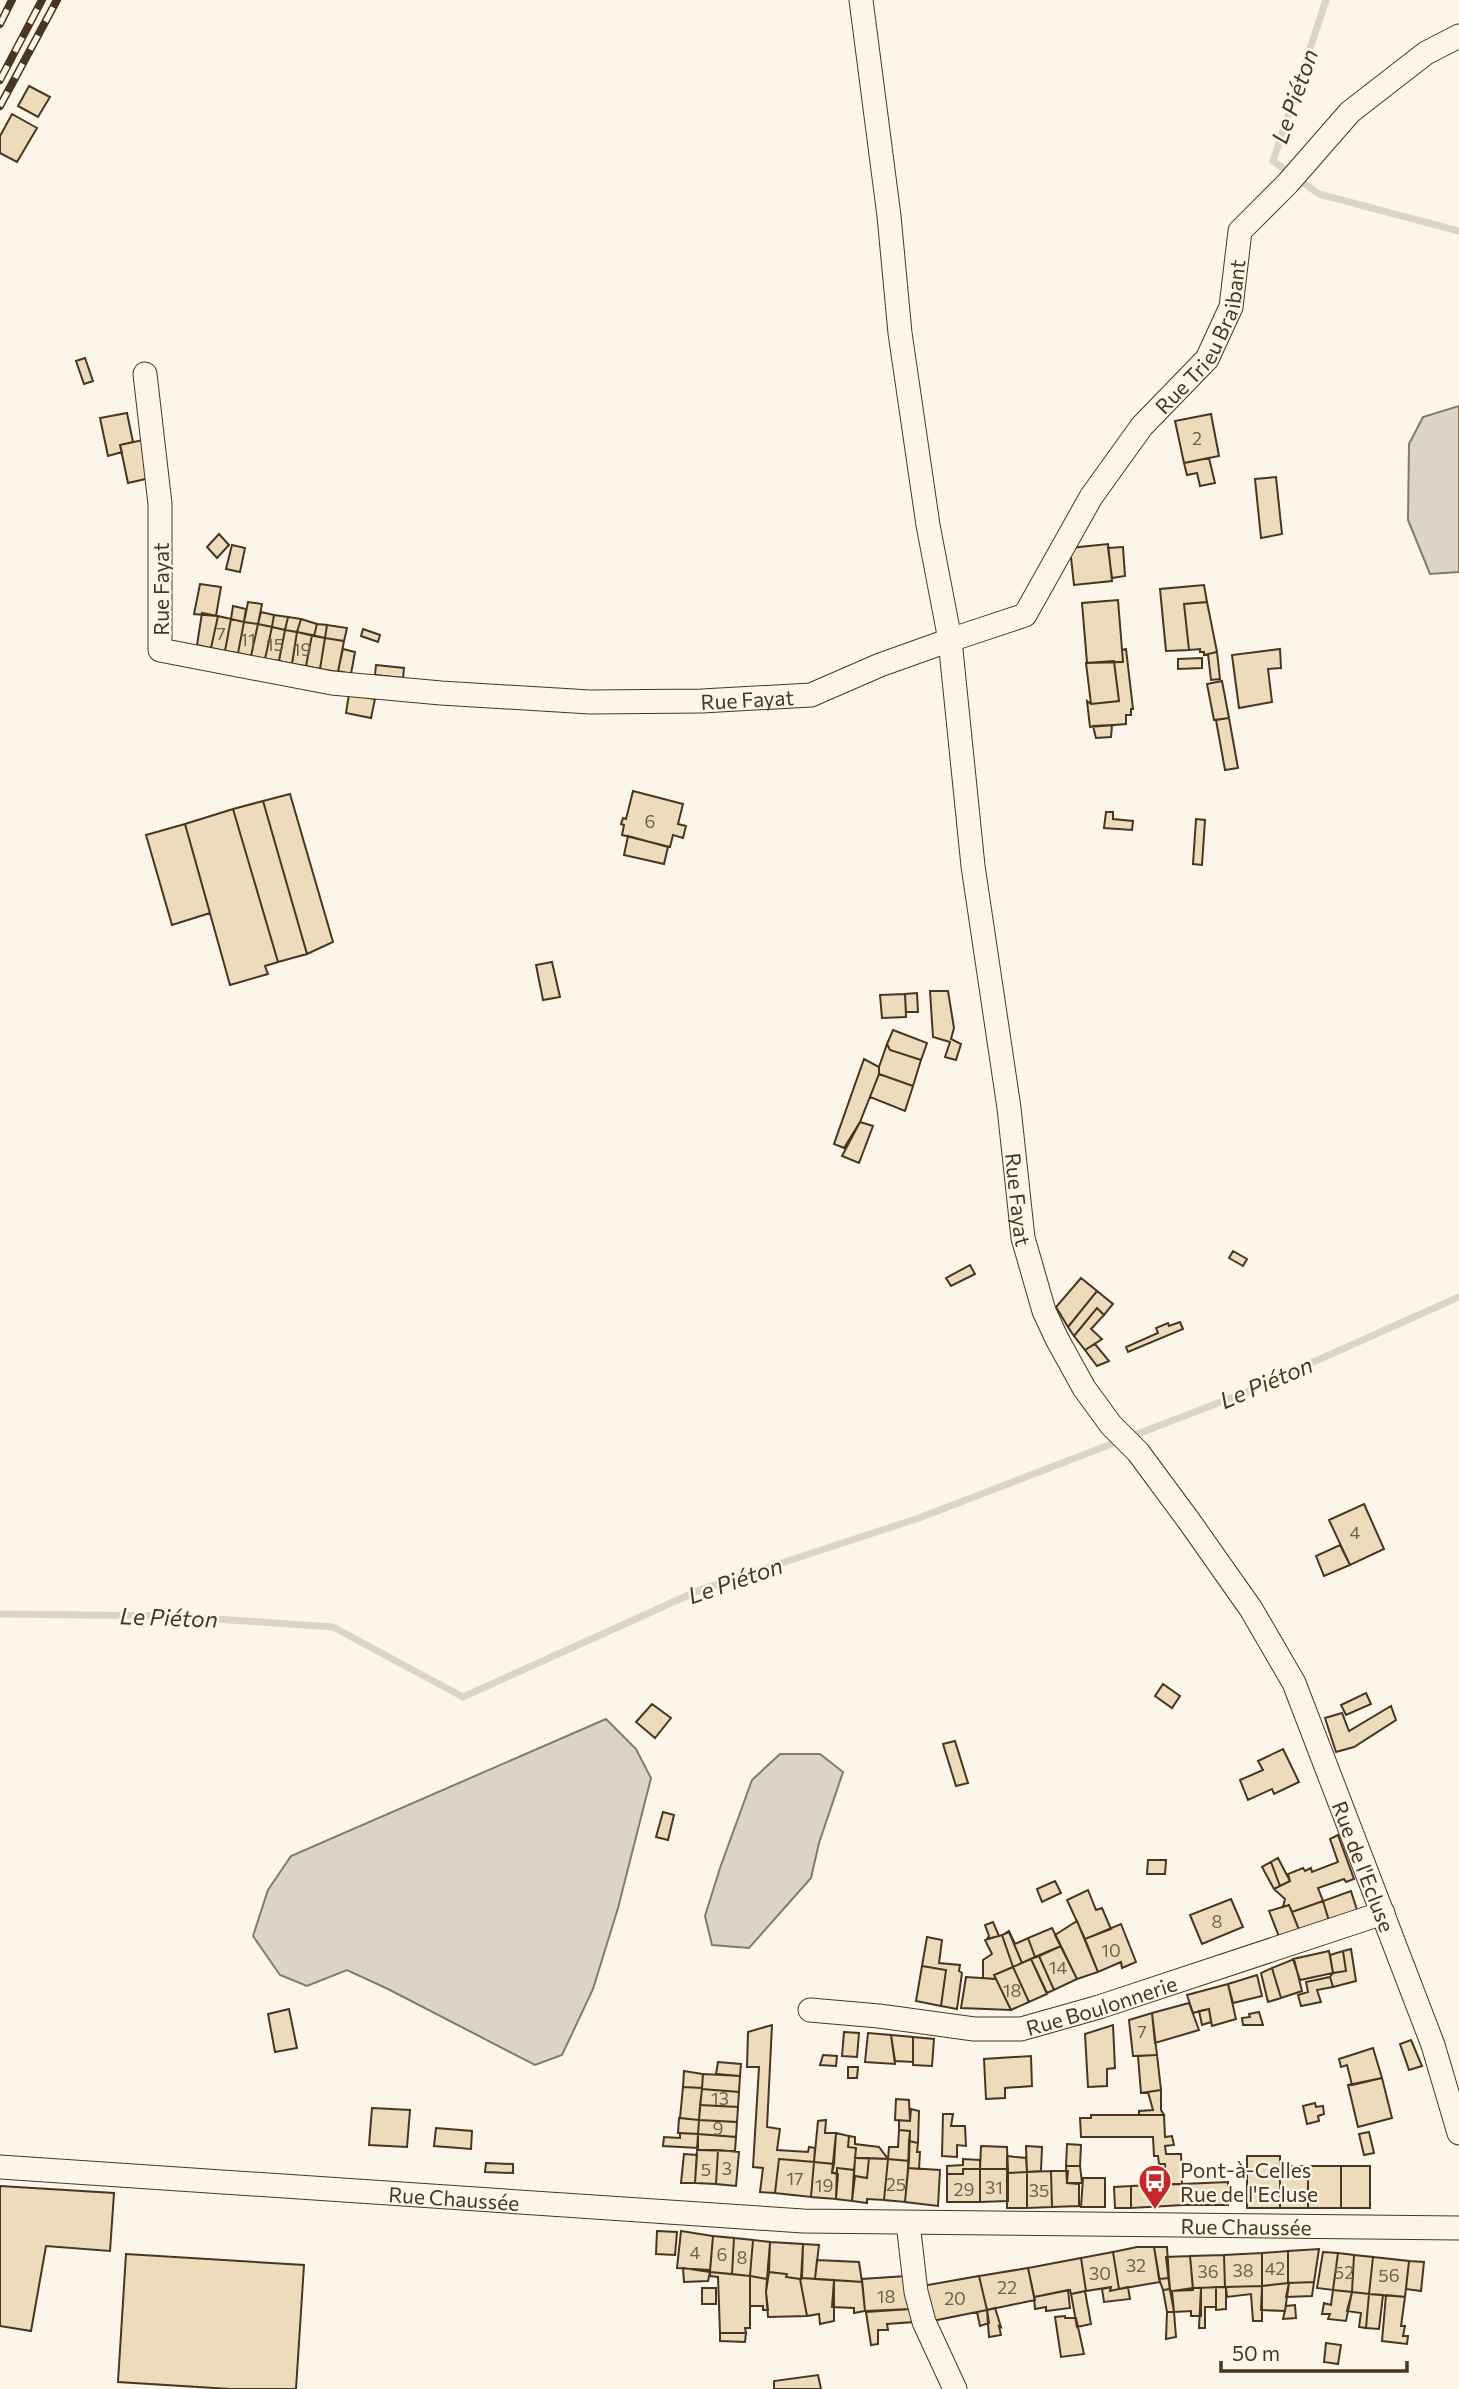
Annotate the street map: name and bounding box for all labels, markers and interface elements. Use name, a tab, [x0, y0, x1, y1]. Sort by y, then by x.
water label: Le Piéton	[1265, 45, 1323, 147]
street label: Rue Trieu Braibant	[1149, 258, 1249, 418]
house number: 2	[1192, 427, 1202, 449]
street label: Rue Fayat	[148, 542, 173, 636]
house number: 7	[216, 622, 226, 644]
house number: 11	[240, 628, 256, 650]
house number: 15	[266, 633, 284, 655]
house number: 19	[293, 638, 311, 660]
street label: Rue Fayat	[700, 683, 795, 714]
house number: 6	[645, 810, 655, 832]
street label: Rue Fayat	[1001, 1151, 1037, 1249]
water label: Le Piéton	[1215, 1350, 1317, 1414]
house number: 4	[1350, 1521, 1361, 1543]
water label: Le Piéton	[684, 1551, 786, 1609]
water label: Le Piéton	[119, 1601, 219, 1633]
street label: Rue de l'Ecluse	[1328, 1797, 1401, 1935]
house number: 8	[1212, 1910, 1223, 1932]
house number: 10	[1101, 1939, 1121, 1961]
house number: 14	[1049, 1956, 1067, 1978]
street label: Rue Boulonnerie	[1023, 1970, 1180, 2040]
house number: 18	[1003, 1979, 1021, 2001]
house number: 7	[1137, 2020, 1147, 2042]
house number: 13	[711, 2087, 729, 2109]
house number: 9	[713, 2117, 723, 2139]
house number: 3	[722, 2157, 732, 2179]
place label: Pont-à-Celles Rue de l'Ecluse	[1180, 2157, 1318, 2206]
house number: 5	[701, 2158, 711, 2180]
bus stop icon: Pont-à-Celles Rue de l'Ecluse	[1136, 2162, 1174, 2211]
house number: 17	[786, 2167, 804, 2189]
house number: 25	[886, 2173, 906, 2195]
house number: 19	[815, 2174, 833, 2196]
house number: 31	[985, 2176, 1003, 2198]
house number: 29	[954, 2178, 974, 2200]
house number: 35	[1029, 2179, 1049, 2201]
street label: Rue Chaussée	[388, 2181, 520, 2214]
street label: Rue Chaussée	[1180, 2213, 1312, 2239]
house number: 4	[690, 2241, 701, 2263]
house number: 6	[717, 2243, 727, 2265]
house number: 8	[737, 2246, 748, 2268]
house number: 32	[1126, 2254, 1146, 2276]
house number: 42	[1265, 2257, 1285, 2279]
house number: 38	[1232, 2259, 1254, 2281]
house number: 36	[1197, 2260, 1219, 2282]
house number: 52	[1334, 2261, 1354, 2283]
house number: 30	[1089, 2262, 1111, 2284]
house number: 56	[1378, 2264, 1400, 2286]
house number: 22	[997, 2276, 1017, 2298]
house number: 18	[877, 2285, 895, 2307]
house number: 20	[944, 2287, 966, 2309]
scale bar	[1221, 2330, 1406, 2374]
text: 50 m	[1232, 2340, 1280, 2365]

